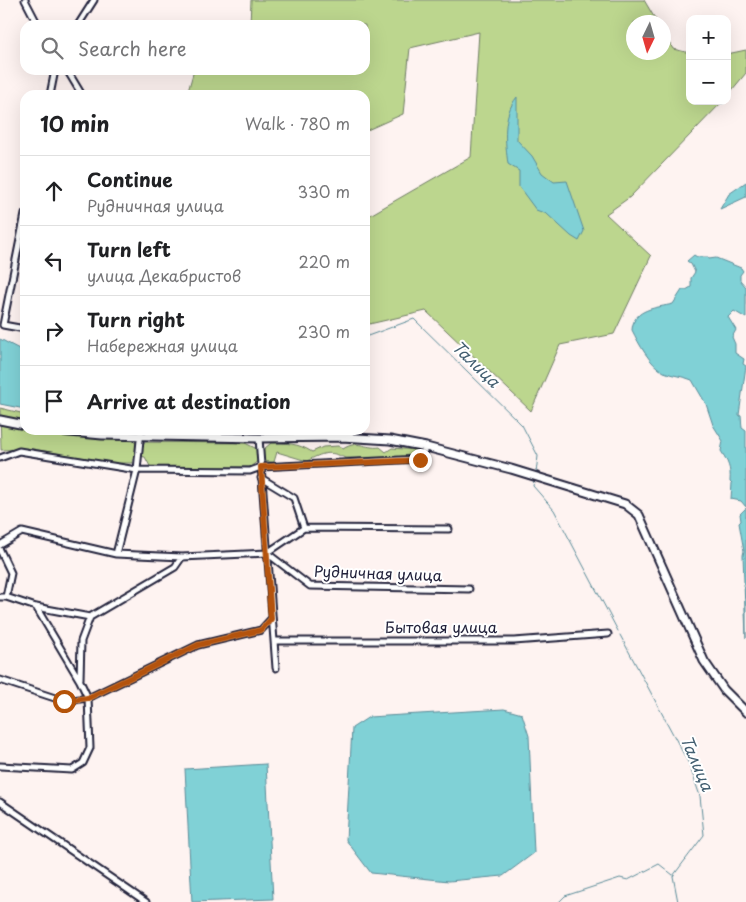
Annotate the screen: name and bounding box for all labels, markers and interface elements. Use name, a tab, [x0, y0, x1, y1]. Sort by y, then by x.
north arrow	[626, 15, 671, 60]
map controls	[686, 15, 731, 105]
button: +	[686, 15, 731, 60]
search box	[20, 20, 370, 75]
icon: search	[38, 34, 66, 62]
text: Search here	[78, 34, 187, 62]
button: −	[686, 60, 731, 105]
text: 10 min	[40, 107, 110, 139]
text: Walk · 780 m	[245, 111, 350, 135]
text: Continue	[87, 165, 173, 193]
icon: ahead	[40, 177, 68, 205]
text: 330 m	[297, 179, 350, 203]
text: Рудничная улица	[87, 193, 224, 217]
text: Turn left	[87, 235, 171, 263]
icon: left	[40, 247, 68, 275]
text: 220 m	[299, 249, 350, 273]
text: улица Декабристов	[87, 263, 241, 287]
text: Turn right	[87, 305, 185, 333]
icon: right	[40, 317, 68, 345]
text: 230 m	[298, 319, 350, 343]
text: Набережная улица	[87, 333, 238, 357]
water label: Талица	[447, 334, 507, 393]
icon: arrive	[40, 387, 68, 415]
text: Arrive at destination	[87, 387, 291, 415]
route end	[409, 449, 432, 472]
street label: Рудничная улица	[314, 559, 443, 586]
street label: Бытовая улица	[385, 615, 498, 638]
route start	[53, 690, 76, 713]
water label: Талица	[675, 731, 721, 795]

